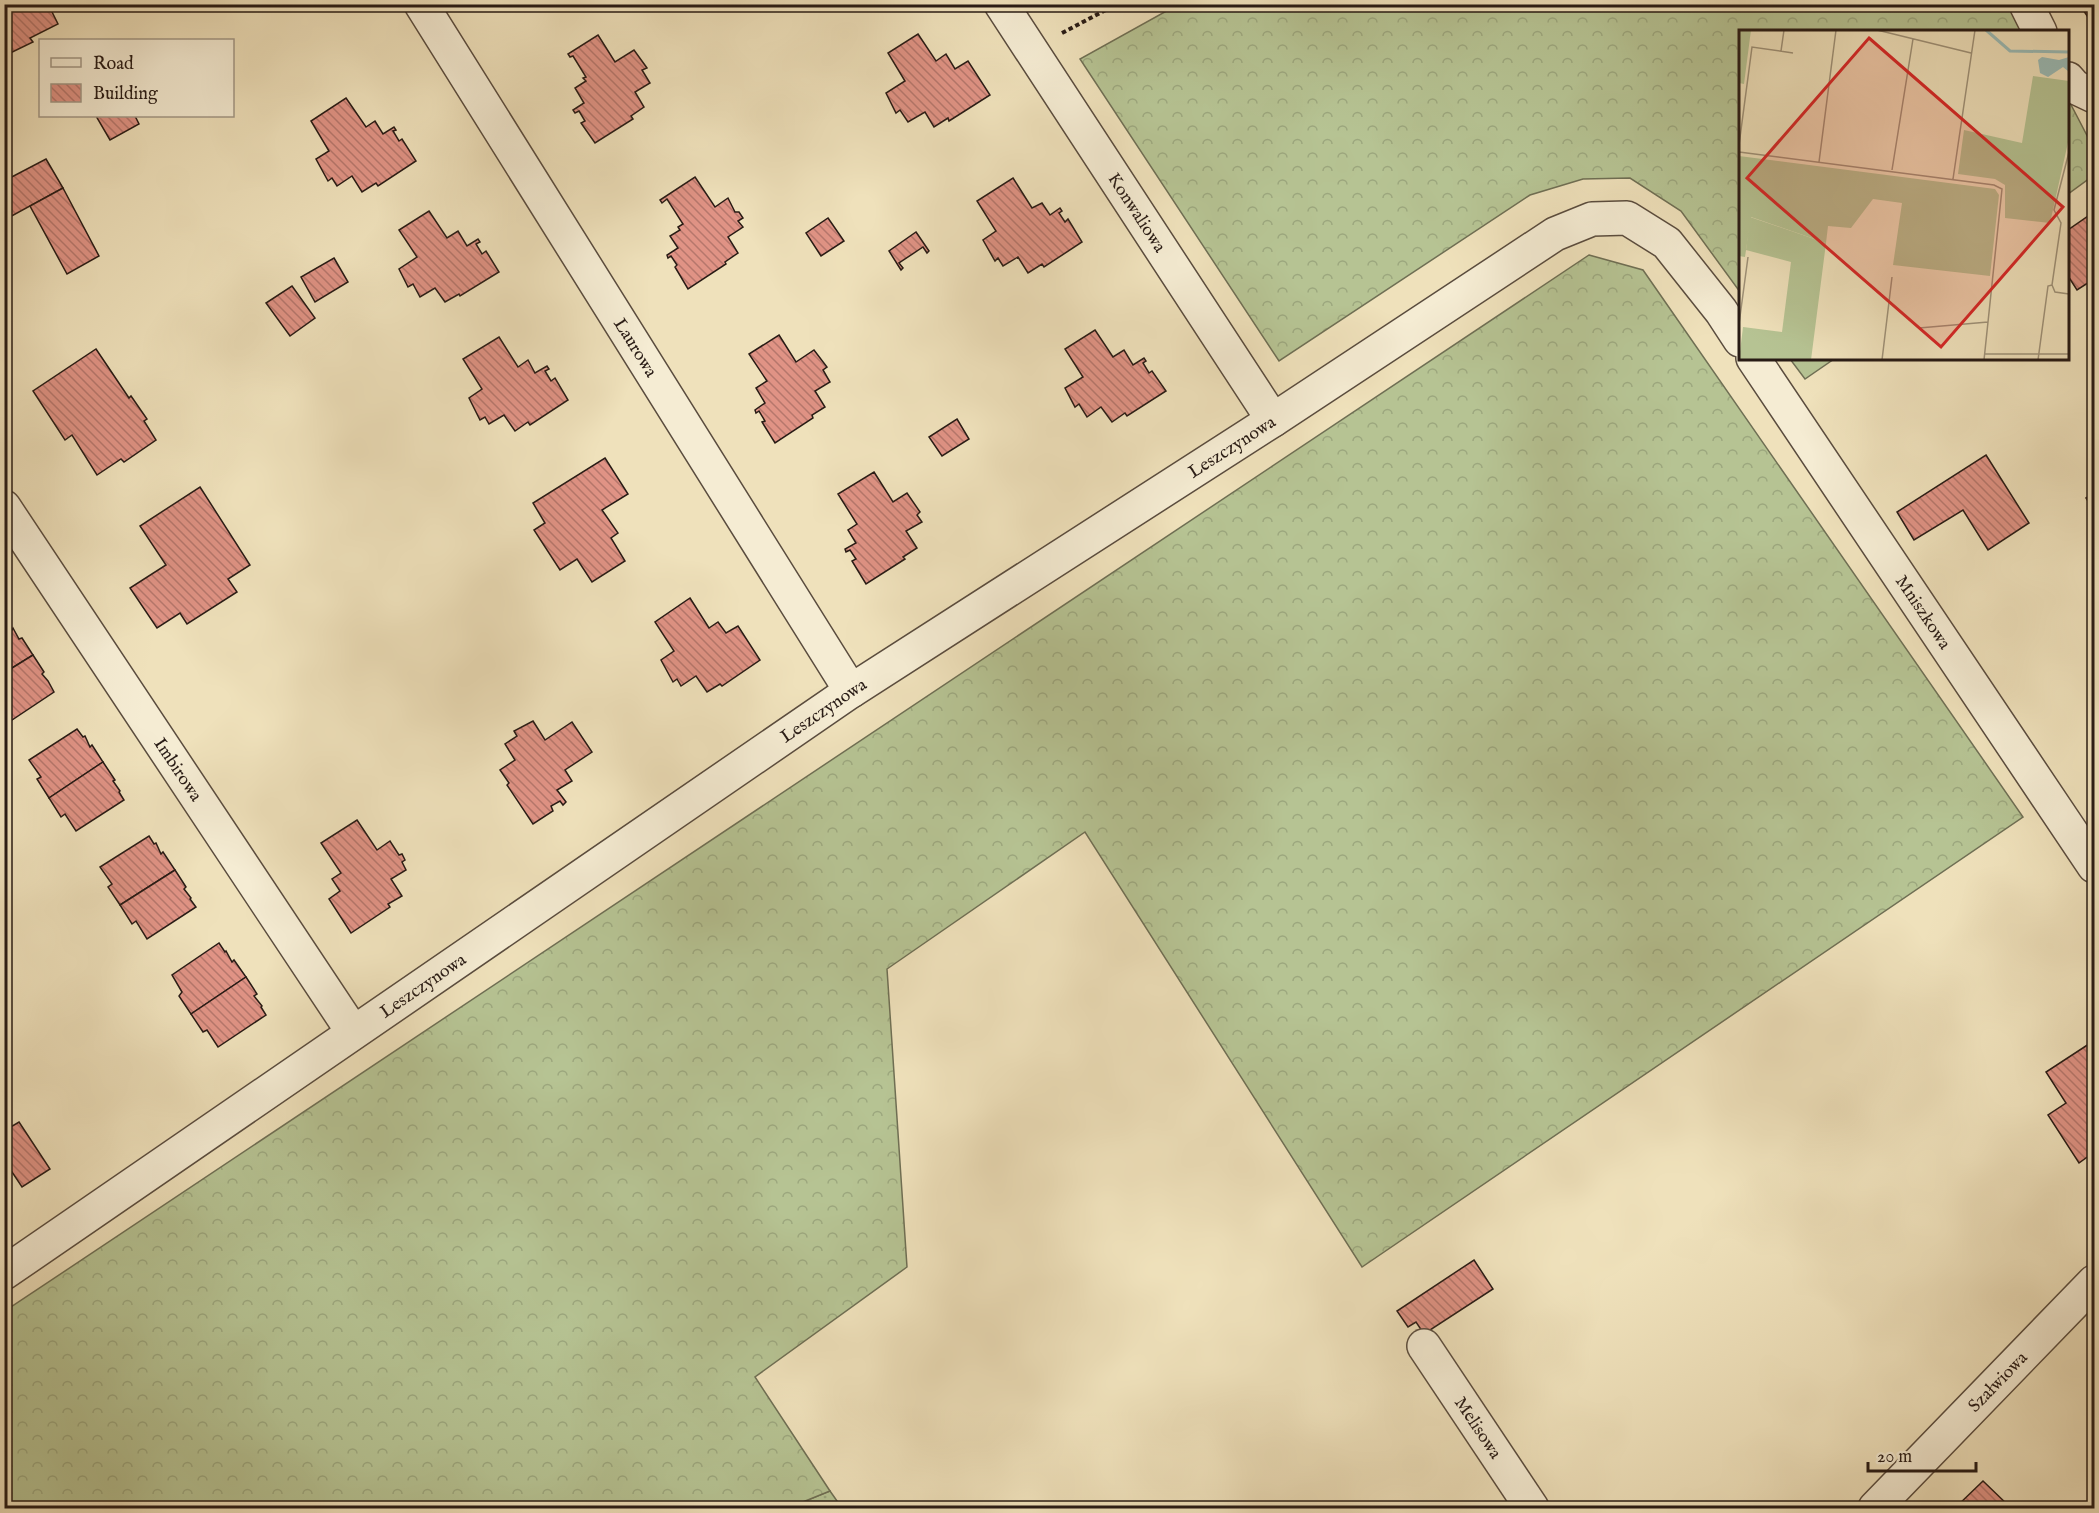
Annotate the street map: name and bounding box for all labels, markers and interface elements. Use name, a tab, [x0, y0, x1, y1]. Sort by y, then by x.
inset map	[1739, 30, 2069, 360]
legend	[39, 39, 234, 117]
text: Road	[93, 53, 134, 76]
text: Building	[93, 83, 158, 106]
street label: Konwaliowa	[1102, 169, 1170, 258]
street label: Laurowa	[607, 314, 662, 382]
street label: Leszczynowa	[1184, 411, 1281, 484]
street label: Mniszkowa	[1889, 571, 1956, 655]
street label: Leszczynowa	[777, 674, 872, 749]
street label: Imbirowa	[148, 734, 207, 807]
street label: Leszczynowa	[376, 949, 471, 1024]
street label: Szałwiowa	[1964, 1347, 2033, 1418]
street label: Melisowa	[1448, 1393, 1506, 1464]
scale bar	[1868, 1435, 1976, 1473]
text: 20 m	[1877, 1446, 1912, 1469]

